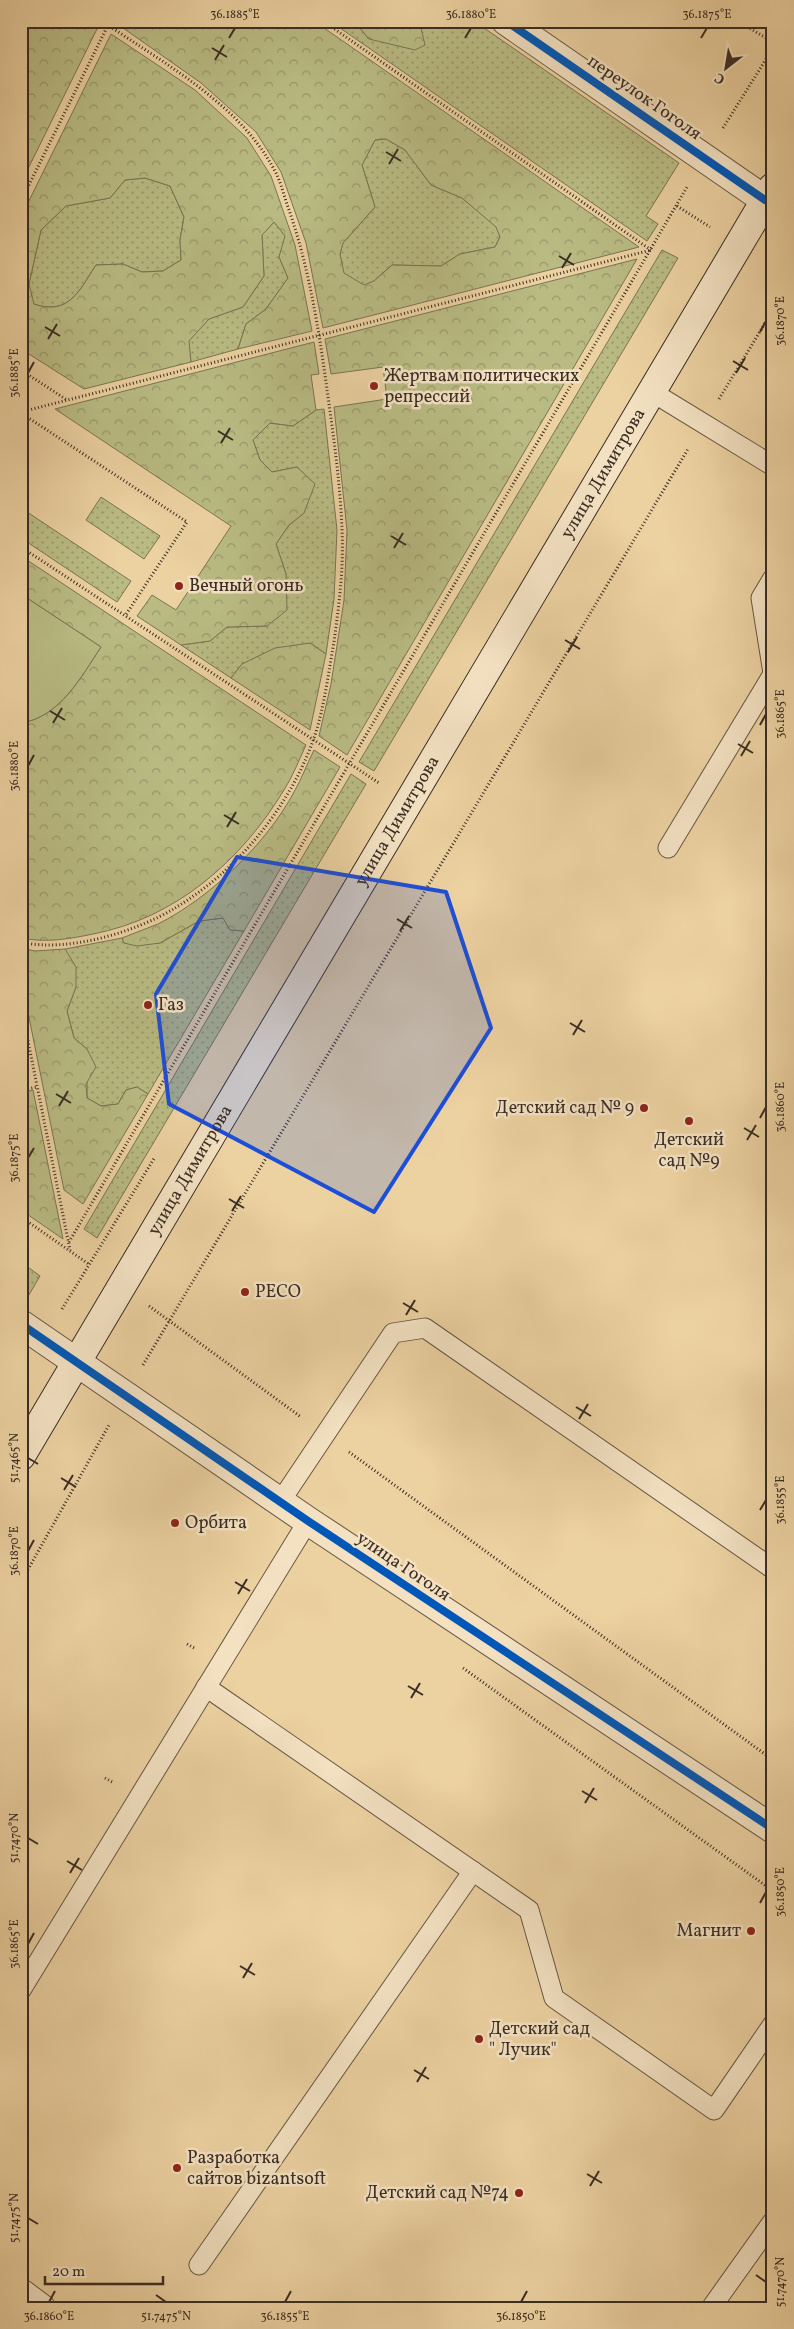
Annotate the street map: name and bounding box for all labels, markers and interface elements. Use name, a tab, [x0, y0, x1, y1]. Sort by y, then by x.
text: 36.1885°E	[210, 7, 260, 23]
text: 36.1880°E	[446, 7, 496, 23]
text: 36.1875°E	[682, 7, 732, 23]
north arrow	[702, 42, 752, 92]
street label: переулок Гоголя	[582, 49, 706, 147]
text: С	[711, 67, 729, 88]
text: 36.1870°E	[773, 296, 789, 346]
text: 36.1885°E	[7, 348, 23, 398]
place label: Жертвам политических репрессий	[384, 364, 579, 410]
marker: Жертвам политических репрессий	[368, 380, 380, 392]
street label: улица Димитрова	[555, 403, 652, 544]
place label: Вечный огонь	[189, 574, 304, 599]
marker: Вечный огонь	[173, 580, 185, 592]
text: 36.1865°E	[773, 689, 789, 739]
text: 36.1880°E	[7, 741, 23, 791]
street label: улица Димитрова	[349, 751, 446, 891]
place label: Газ	[158, 993, 184, 1018]
marker: Газ	[142, 999, 154, 1011]
text: 36.1860°E	[773, 1082, 789, 1132]
place label: Детский сад № 9	[496, 1096, 634, 1121]
street label: улица Димитрова	[142, 1100, 239, 1240]
marker: Детский сад № 9	[638, 1102, 650, 1114]
marker: Детский сад №9	[683, 1115, 695, 1127]
place label: Детский сад №9	[654, 1128, 724, 1174]
text: 36.1875°E	[7, 1133, 23, 1183]
place label: РЕСО	[255, 1280, 301, 1305]
marker: РЕСО	[239, 1286, 251, 1298]
text: 51.7465°N	[7, 1433, 23, 1483]
text: 36.1855°E	[773, 1476, 789, 1524]
place label: Орбита	[185, 1511, 247, 1536]
marker: Орбита	[169, 1517, 181, 1529]
text: 36.1870°E	[7, 1526, 23, 1576]
street label: улица Гоголя	[351, 1526, 455, 1608]
text: 51.7470°N	[7, 1813, 23, 1863]
text: 36.1850°E	[773, 1867, 789, 1917]
text: 36.1865°E	[7, 1919, 23, 1969]
place label: Магнит	[677, 1919, 741, 1944]
marker: Магнит	[745, 1925, 757, 1937]
place label: Детский сад " Лучик"	[489, 2017, 590, 2063]
marker: Детский сад " Лучик"	[473, 2033, 485, 2045]
place label: Разработка сайтов bizantsoft	[187, 2146, 326, 2192]
marker: Разработка сайтов bizantsoft	[171, 2162, 183, 2174]
place label: Детский сад №74	[366, 2181, 509, 2206]
marker: Детский сад №74	[513, 2187, 525, 2199]
text: 51.7475°N	[7, 2193, 23, 2243]
scale bar	[45, 2254, 162, 2286]
text: 51.7470°N	[773, 2257, 789, 2307]
text: 20 m	[52, 2262, 85, 2283]
text: 36.1860°E	[24, 2309, 74, 2325]
text: 51.7475°N	[141, 2309, 191, 2325]
text: 36.1855°E	[261, 2309, 309, 2325]
text: 36.1850°E	[496, 2309, 546, 2325]

